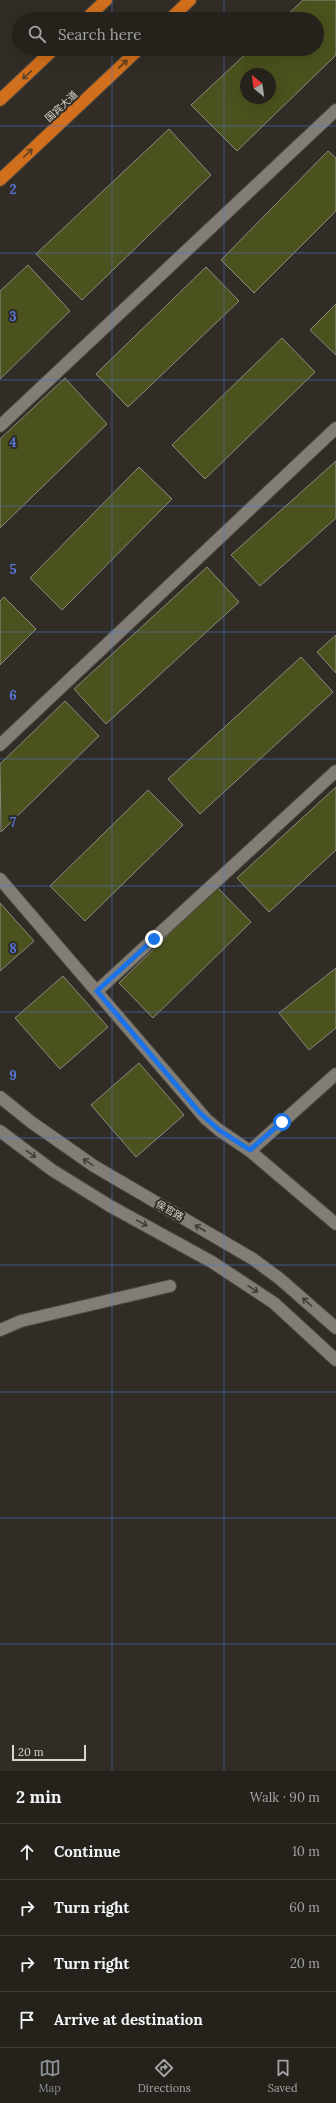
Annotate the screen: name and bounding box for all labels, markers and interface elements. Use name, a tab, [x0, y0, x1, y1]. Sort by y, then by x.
search box	[12, 12, 324, 56]
icon: search	[26, 23, 48, 45]
text: Search here	[58, 25, 141, 44]
one-way arrow	[118, 59, 128, 69]
north arrow	[240, 68, 276, 104]
one-way arrow	[22, 70, 32, 79]
street label: 国宾大道	[42, 88, 80, 125]
one-way arrow	[23, 148, 33, 158]
text: 2	[10, 181, 17, 198]
text: 3	[9, 308, 17, 325]
text: 4	[9, 434, 17, 451]
text: 5	[9, 561, 17, 578]
text: 6	[9, 687, 17, 704]
text: 7	[10, 814, 16, 831]
route end	[145, 930, 163, 948]
text: 8	[9, 940, 17, 957]
text: 9	[9, 1067, 17, 1084]
route start	[273, 1113, 291, 1131]
one-way arrow	[25, 1150, 36, 1159]
one-way arrow	[83, 1158, 94, 1166]
street label: 侯官路	[154, 1197, 186, 1224]
one-way arrow	[135, 1219, 147, 1227]
one-way arrow	[195, 1223, 207, 1231]
one-way arrow	[248, 1285, 259, 1293]
one-way arrow	[302, 1298, 312, 1307]
scale bar	[12, 1743, 86, 1762]
text: 20 m	[18, 1745, 43, 1759]
text: 2 min	[16, 1786, 62, 1808]
text: Walk · 90 m	[250, 1789, 320, 1806]
icon: ahead	[16, 1841, 38, 1863]
text: Continue	[54, 1842, 120, 1861]
text: 10 m	[292, 1843, 320, 1860]
icon: right	[16, 1897, 38, 1919]
text: Turn right	[54, 1898, 130, 1917]
text: 60 m	[289, 1899, 320, 1916]
icon: right	[16, 1953, 38, 1975]
text: Turn right	[54, 1954, 130, 1973]
text: 20 m	[290, 1955, 320, 1972]
icon: arrive	[16, 2009, 38, 2031]
text: Arrive at destination	[54, 2010, 203, 2029]
tab: Map	[38, 2057, 61, 2095]
tab: Directions	[138, 2057, 191, 2095]
tab: Saved	[268, 2057, 298, 2095]

